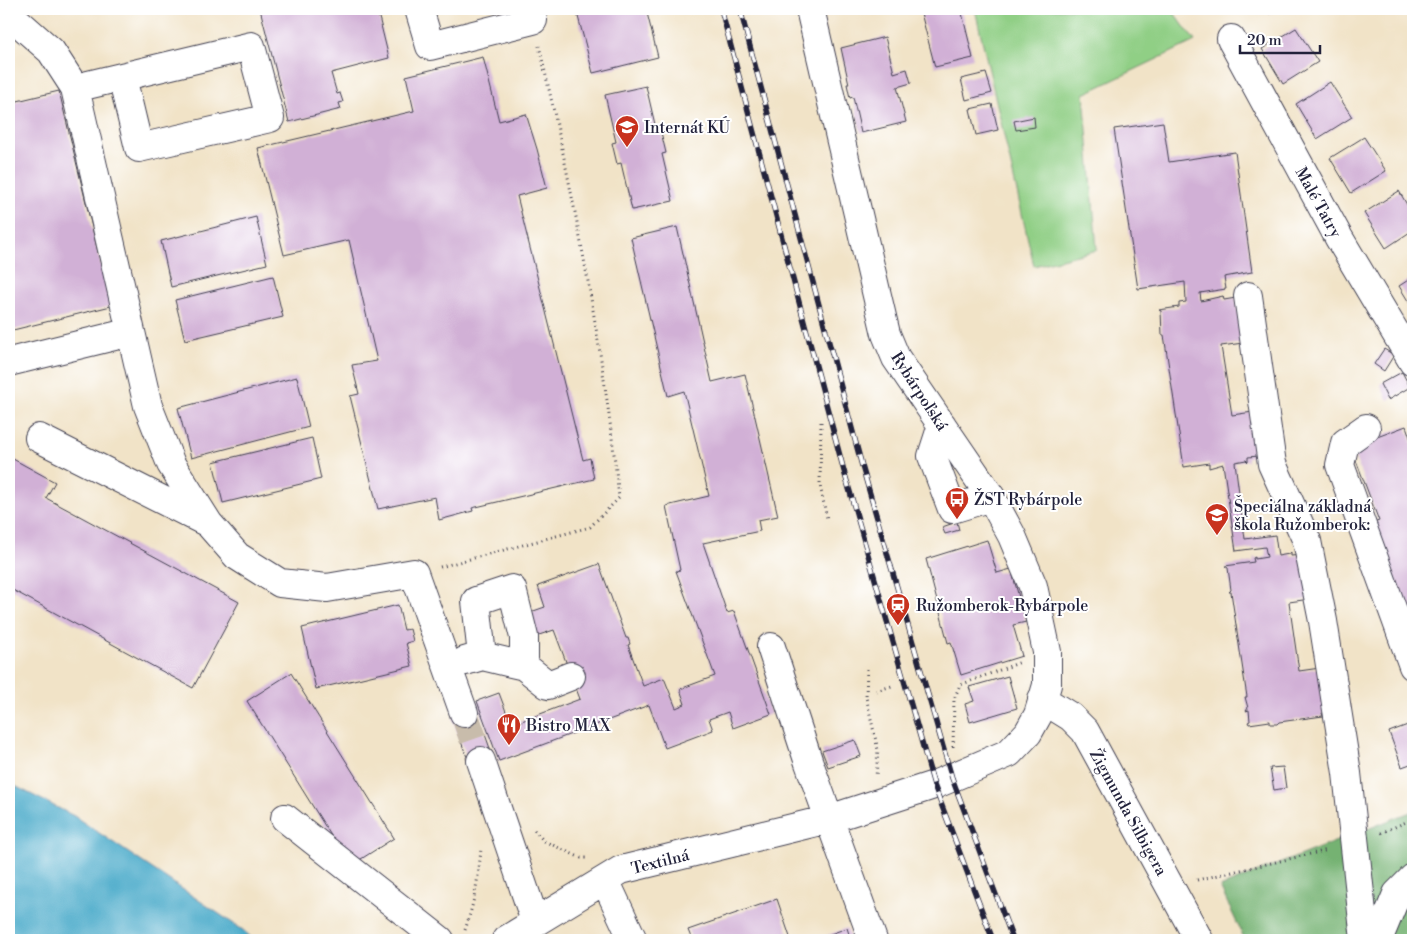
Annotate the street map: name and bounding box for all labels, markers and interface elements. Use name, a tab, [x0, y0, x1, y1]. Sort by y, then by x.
scale bar	[1240, 22, 1320, 54]
text: 20 m	[1247, 31, 1282, 50]
school or university icon: Internát KÚ	[614, 114, 640, 148]
place label: Internát KÚ	[644, 116, 730, 138]
street label: Malé Tatry	[1291, 164, 1346, 242]
street label: Rybárpoľská	[886, 348, 953, 436]
bus stop icon: ŽST Rybárpole	[944, 486, 970, 520]
place label: ŽST Rybárpole	[974, 488, 1082, 510]
place label: Špeciálna základná škola Ružomberok:	[1234, 495, 1372, 535]
school or university icon: Špeciálna základná škola Ružomberok:	[1204, 502, 1230, 536]
station icon: Ružomberok-Rybárpole	[885, 592, 911, 626]
place label: Ružomberok-Rybárpole	[916, 596, 1088, 616]
restaurant icon: Bistro MAX	[496, 712, 522, 746]
place label: Bistro MAX	[525, 716, 611, 736]
street label: Žigmunda Silbigera	[1085, 745, 1173, 880]
street label: Textilná	[629, 845, 692, 879]

